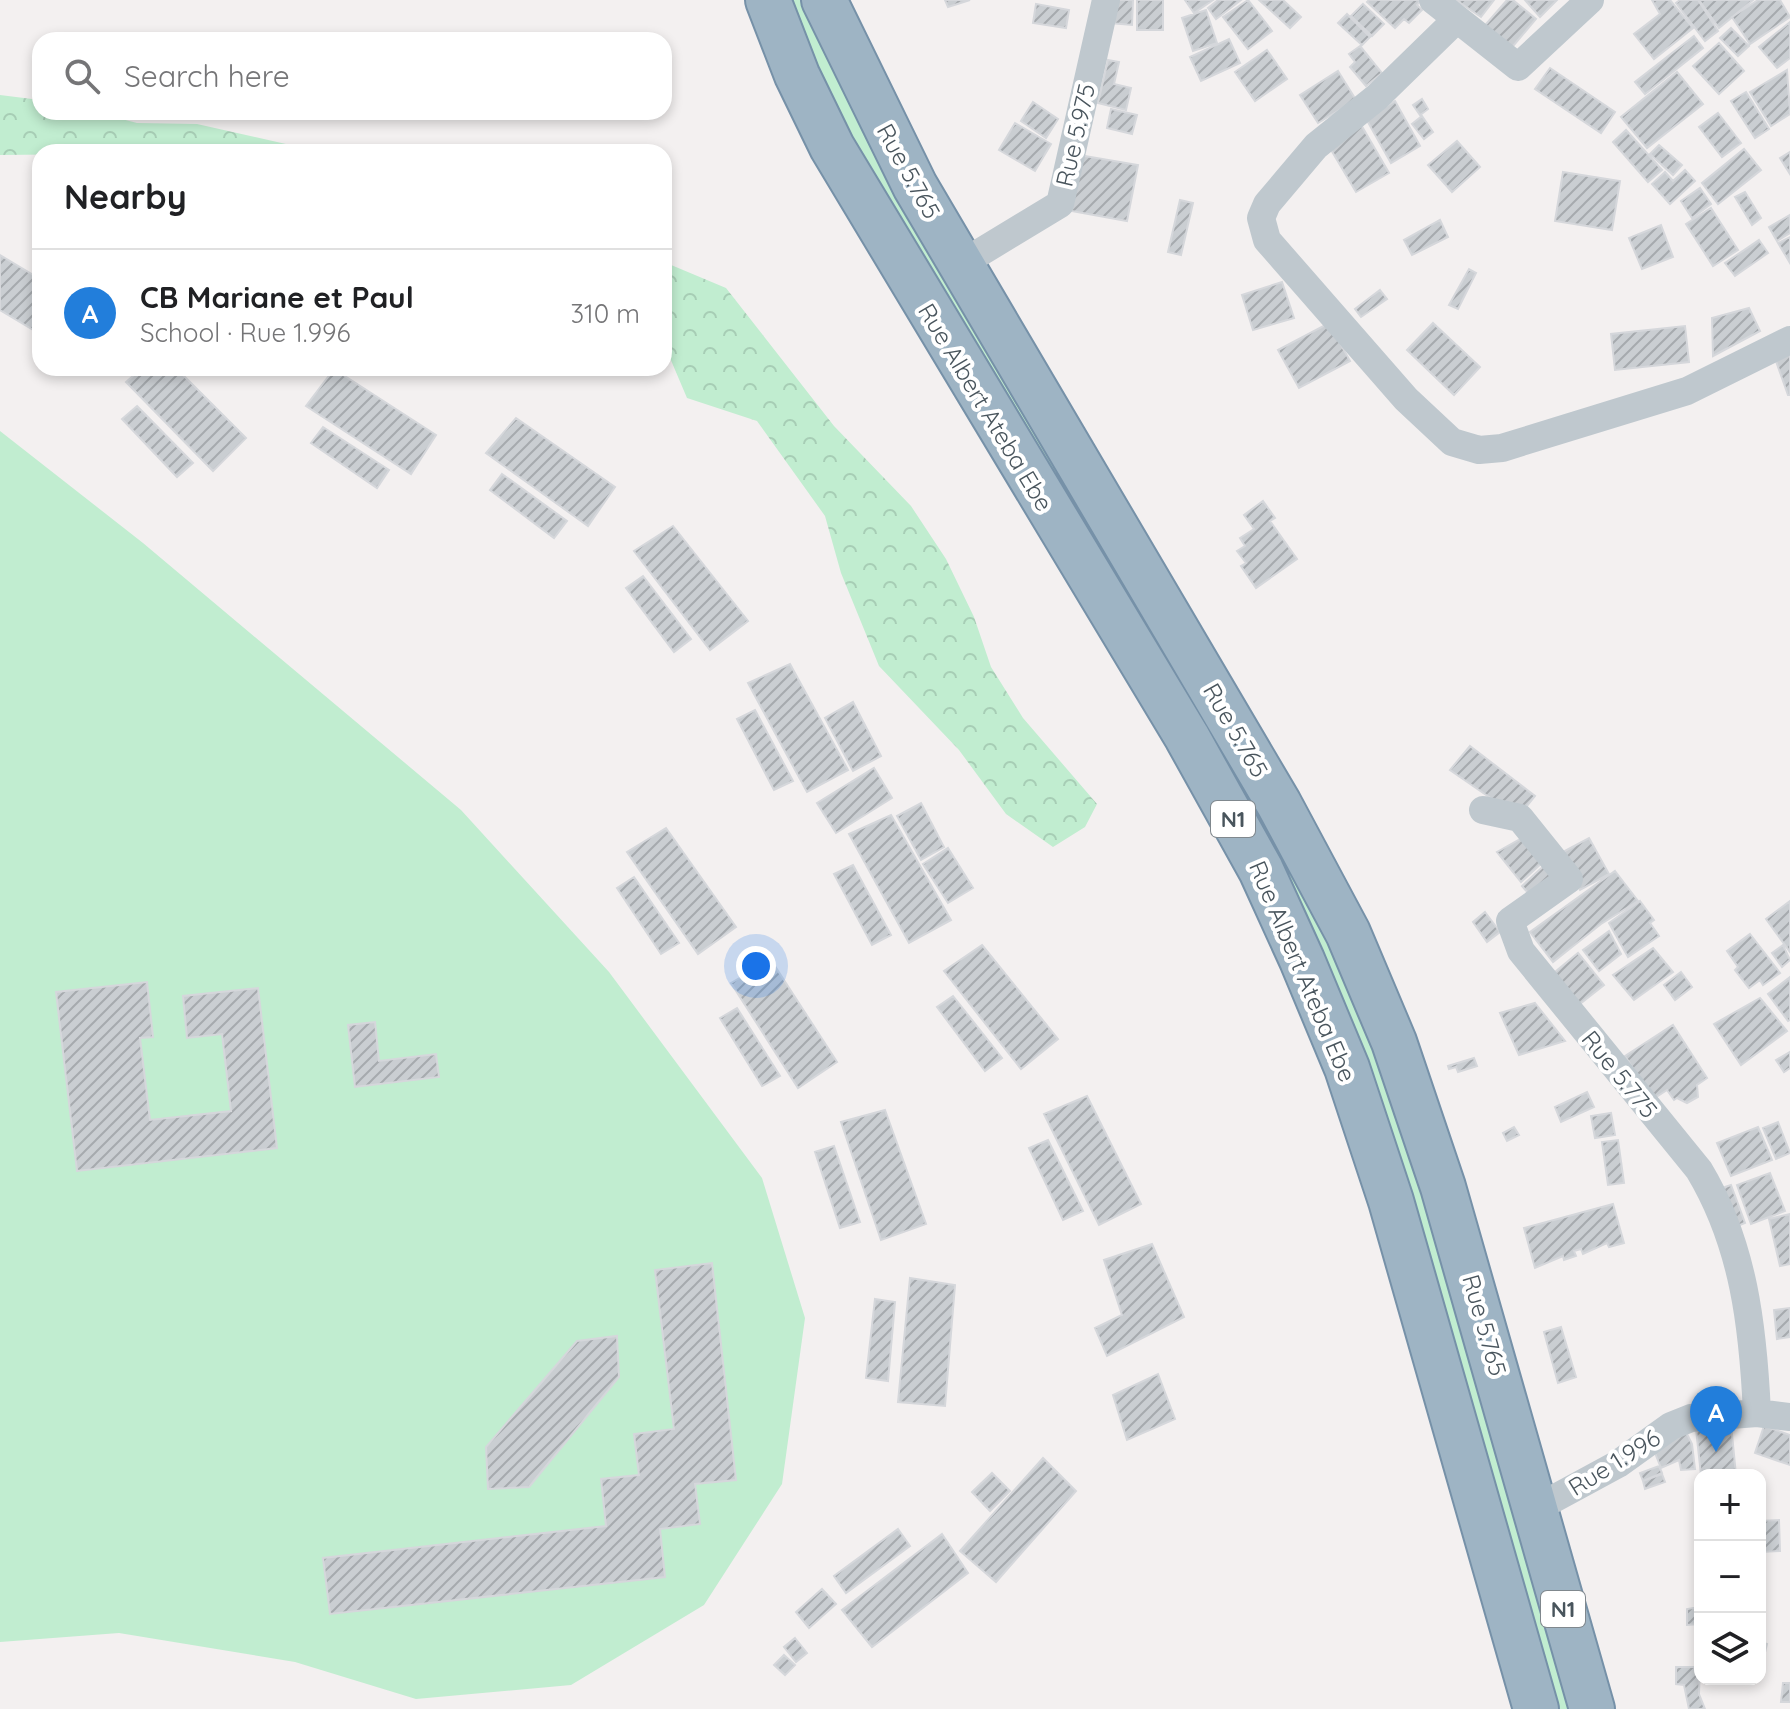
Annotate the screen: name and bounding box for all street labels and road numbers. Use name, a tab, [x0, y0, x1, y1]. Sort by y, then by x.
street label: Rue 5.975	[1049, 81, 1101, 189]
street label: Rue 5.765	[871, 118, 947, 224]
street label: Rue Albert Ateba Ebe	[912, 298, 1060, 516]
street label: Rue 5.765	[1197, 677, 1275, 783]
road number: N1	[1211, 801, 1255, 837]
street label: Rue Albert Ateba Ebe	[1243, 856, 1363, 1086]
street label: Rue 5.775	[1576, 1024, 1664, 1124]
street label: Rue 5.765	[1456, 1271, 1514, 1379]
street label: Rue 1.996	[1563, 1422, 1665, 1502]
road number: N1	[1541, 1591, 1585, 1627]

